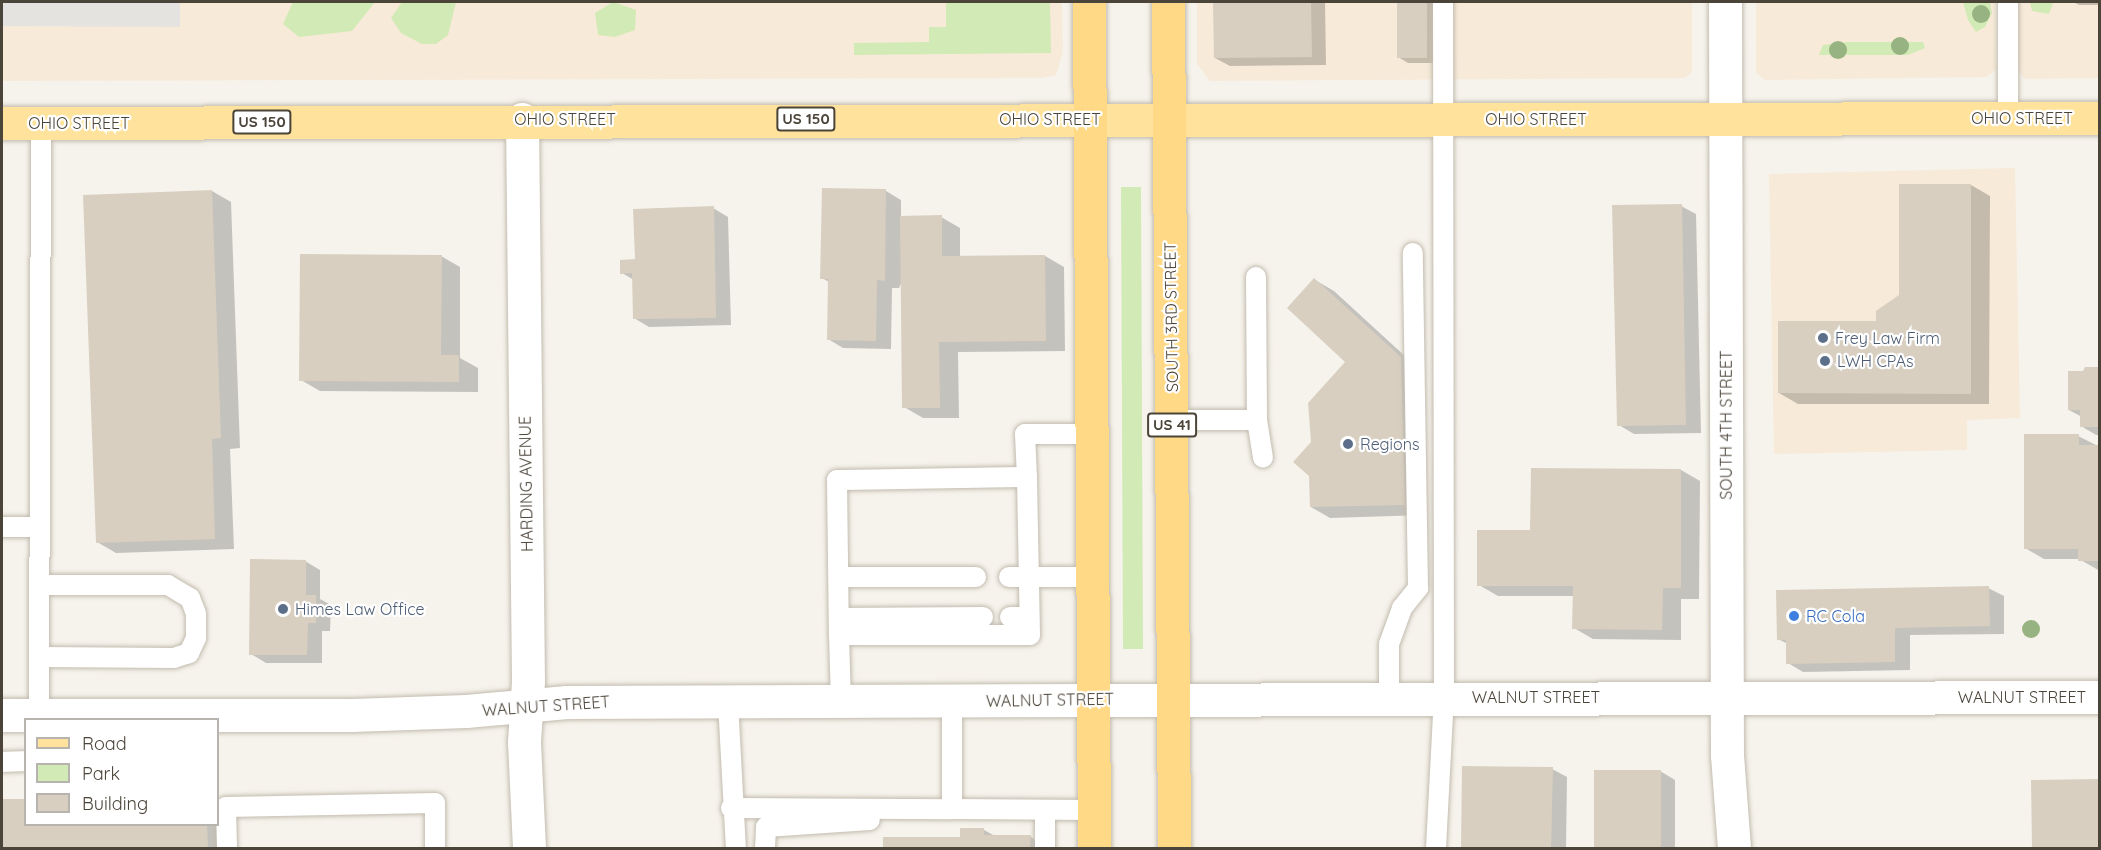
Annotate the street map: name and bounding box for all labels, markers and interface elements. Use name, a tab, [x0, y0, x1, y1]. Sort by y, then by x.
road number: US 150	[776, 107, 836, 131]
street label: OHIO STREET	[1971, 108, 2073, 128]
street label: OHIO STREET	[514, 109, 616, 129]
street label: OHIO STREET	[999, 109, 1101, 129]
street label: OHIO STREET	[1485, 109, 1587, 129]
road number: US 150	[232, 110, 292, 134]
street label: OHIO STREET	[28, 113, 130, 133]
street label: SOUTH 3RD STREET	[1160, 242, 1182, 392]
place label: Frey Law Firm	[1835, 328, 1940, 348]
marker: Frey Law Firm	[1816, 331, 1830, 345]
street label: SOUTH 4TH STREET	[1716, 350, 1736, 500]
place label: LWH CPAs	[1837, 351, 1914, 371]
marker: LWH CPAs	[1818, 354, 1832, 368]
road number: US 41	[1146, 413, 1198, 437]
street label: HARDING AVENUE	[515, 416, 537, 552]
place label: Regions	[1360, 434, 1419, 454]
marker: Regions	[1341, 437, 1355, 451]
place label: Himes Law Office	[295, 599, 424, 619]
marker: Himes Law Office	[276, 602, 290, 616]
place label: RC Cola	[1806, 606, 1865, 626]
marker: RC Cola	[1787, 609, 1801, 623]
street label: WALNUT STREET	[1472, 687, 1600, 707]
street label: WALNUT STREET	[1958, 687, 2086, 707]
street label: WALNUT STREET	[986, 689, 1114, 711]
street label: WALNUT STREET	[481, 692, 611, 720]
legend	[24, 718, 219, 826]
text: Road	[82, 732, 127, 755]
text: Park	[82, 762, 120, 785]
text: Building	[82, 792, 148, 815]

